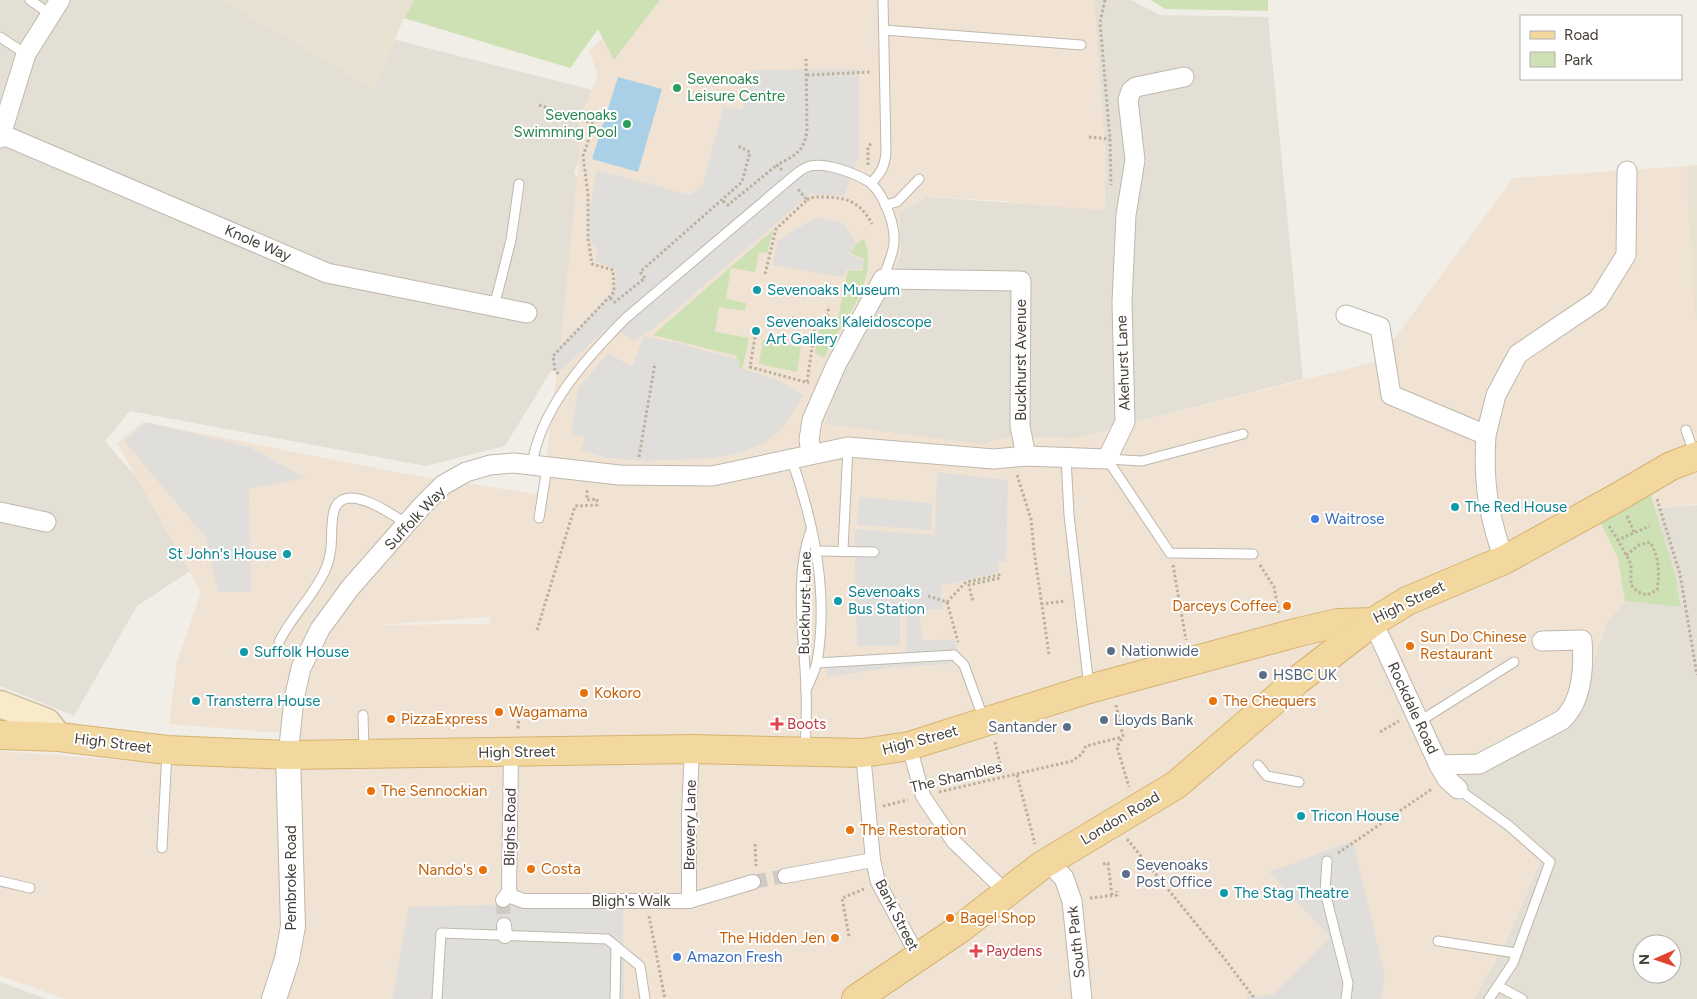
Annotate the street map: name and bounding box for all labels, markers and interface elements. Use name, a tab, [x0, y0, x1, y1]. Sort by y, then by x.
legend	[1520, 15, 1682, 80]
text: Road	[1564, 26, 1599, 44]
text: Park	[1564, 51, 1593, 69]
place label: Sevenoaks Leisure Centre	[687, 70, 785, 105]
marker: Sevenoaks Leisure Centre	[671, 82, 683, 94]
place label: Sevenoaks Swimming Pool	[513, 106, 617, 141]
marker: Sevenoaks Swimming Pool	[621, 118, 633, 130]
street label: Knole Way	[222, 221, 294, 265]
place label: Sevenoaks Museum	[767, 281, 900, 299]
marker: Sevenoaks Museum	[751, 284, 763, 296]
street label: Buckhurst Avenue	[1012, 299, 1030, 421]
place label: Sevenoaks Kaleidoscope Art Gallery	[766, 313, 932, 348]
street label: Akehurst Lane	[1112, 315, 1134, 411]
marker: Sevenoaks Kaleidoscope Art Gallery	[750, 325, 762, 337]
street label: Suffolk Way	[381, 482, 449, 554]
place label: The Red House	[1465, 498, 1567, 516]
marker: The Red House	[1449, 501, 1461, 513]
place label: Waitrose	[1325, 510, 1385, 528]
marker: Waitrose	[1309, 513, 1321, 525]
place label: St John's House	[168, 545, 277, 563]
marker: St John's House	[281, 548, 293, 560]
street label: Buckhurst Lane	[795, 551, 815, 655]
street label: High Street	[1370, 577, 1448, 627]
place label: Sevenoaks Bus Station	[848, 583, 925, 618]
marker: Sevenoaks Bus Station	[832, 595, 844, 607]
place label: Darceys Coffee	[1172, 597, 1277, 615]
marker: Darceys Coffee	[1281, 600, 1293, 612]
place label: Sun Do Chinese Restaurant	[1420, 628, 1527, 663]
marker: Sun Do Chinese Restaurant	[1404, 640, 1416, 652]
place label: Nationwide	[1121, 642, 1199, 660]
place label: Suffolk House	[254, 643, 349, 661]
marker: Nationwide	[1105, 645, 1117, 657]
marker: Suffolk House	[238, 646, 250, 658]
street label: Rockdale Road	[1384, 659, 1442, 757]
place label: HSBC UK	[1273, 666, 1338, 684]
marker: HSBC UK	[1257, 669, 1269, 681]
place label: Kokoro	[594, 684, 642, 702]
marker: Kokoro	[578, 687, 590, 699]
place label: Transterra House	[206, 692, 321, 710]
place label: The Chequers	[1223, 692, 1316, 710]
marker: Transterra House	[190, 695, 202, 707]
marker: The Chequers	[1207, 695, 1219, 707]
place label: Wagamama	[509, 703, 588, 721]
marker: Wagamama	[493, 706, 505, 718]
place label: PizzaExpress	[401, 710, 488, 728]
place label: Lloyds Bank	[1114, 711, 1194, 729]
marker: PizzaExpress	[385, 713, 397, 725]
marker: Lloyds Bank	[1098, 714, 1110, 726]
place label: Boots	[787, 715, 826, 733]
marker: Boots	[771, 718, 783, 730]
place label: Santander	[988, 718, 1057, 736]
street label: High Street	[880, 721, 960, 759]
marker: Santander	[1061, 721, 1073, 733]
street label: High Street	[73, 729, 153, 757]
street label: High Street	[478, 742, 556, 762]
street label: The Shambles	[908, 758, 1004, 796]
street label: Brewery Lane	[680, 780, 700, 870]
place label: The Sennockian	[381, 782, 487, 800]
marker: The Sennockian	[365, 785, 377, 797]
street label: London Road	[1077, 787, 1163, 849]
street label: Blighs Road	[500, 788, 520, 866]
place label: Tricon House	[1311, 807, 1400, 825]
marker: Tricon House	[1295, 810, 1307, 822]
place label: The Restoration	[860, 821, 966, 839]
marker: The Restoration	[844, 824, 856, 836]
street label: Pembroke Road	[282, 825, 300, 931]
place label: Sevenoaks Post Office	[1136, 856, 1212, 891]
place label: Costa	[541, 860, 581, 878]
place label: Nando's	[418, 861, 473, 879]
marker: Costa	[525, 863, 537, 875]
marker: Nando's	[477, 864, 489, 876]
marker: Sevenoaks Post Office	[1120, 868, 1132, 880]
street label: Bank Street	[871, 876, 923, 954]
place label: The Stag Theatre	[1234, 884, 1349, 902]
marker: The Stag Theatre	[1218, 887, 1230, 899]
street label: Bligh's Walk	[592, 892, 671, 910]
street label: South Park	[1063, 904, 1089, 979]
place label: Bagel Shop	[960, 909, 1036, 927]
marker: Bagel Shop	[944, 912, 956, 924]
place label: The Hidden Jen	[720, 929, 825, 947]
marker: The Hidden Jen	[829, 932, 841, 944]
north arrow	[1632, 934, 1682, 984]
place label: Paydens	[986, 942, 1042, 960]
marker: Paydens	[970, 945, 982, 957]
place label: Amazon Fresh	[687, 948, 782, 966]
marker: Amazon Fresh	[671, 951, 683, 963]
text: N	[1636, 954, 1653, 965]

